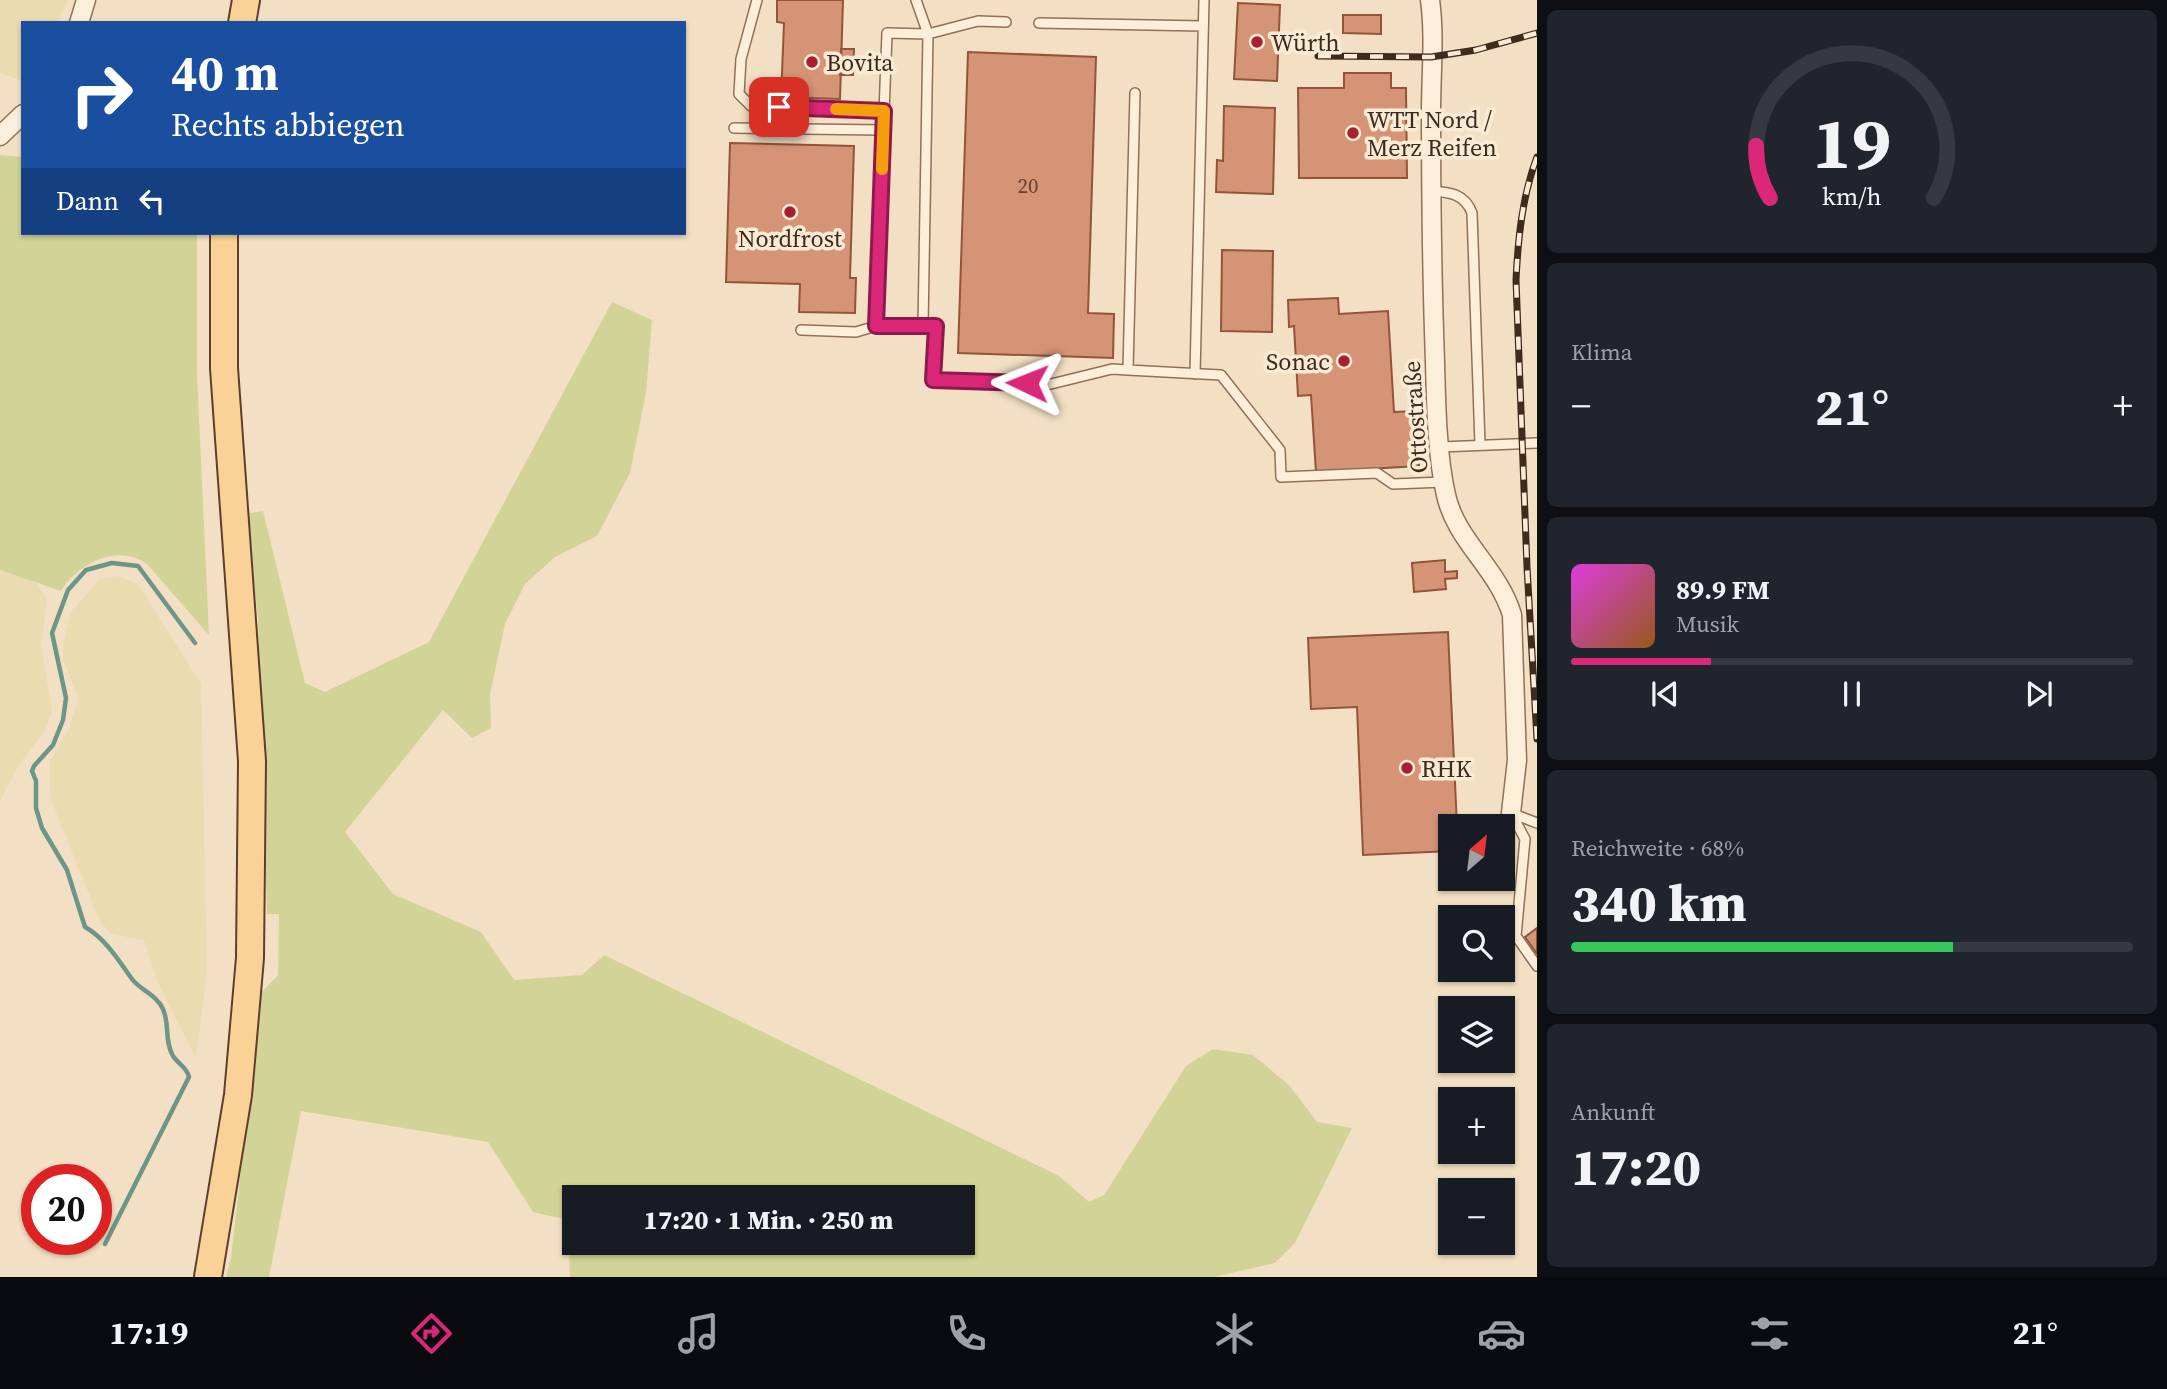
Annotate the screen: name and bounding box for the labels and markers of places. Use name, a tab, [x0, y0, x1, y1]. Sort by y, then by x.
place label: Würth	[1271, 26, 1340, 59]
marker: Würth	[1249, 34, 1265, 50]
place label: Bovita	[826, 46, 894, 79]
marker: Bovita	[804, 54, 820, 70]
pin	[749, 77, 809, 137]
place label: WTT Nord / Merz Reifen	[1367, 103, 1497, 164]
marker: WTT Nord / Merz Reifen	[1345, 125, 1361, 141]
marker: Nordfrost	[782, 204, 798, 220]
place label: Nordfrost	[738, 222, 842, 255]
place label: Sonac	[1266, 345, 1330, 378]
marker: Sonac	[1336, 353, 1352, 369]
place label: RHK	[1421, 752, 1472, 785]
marker: RHK	[1399, 760, 1415, 776]

